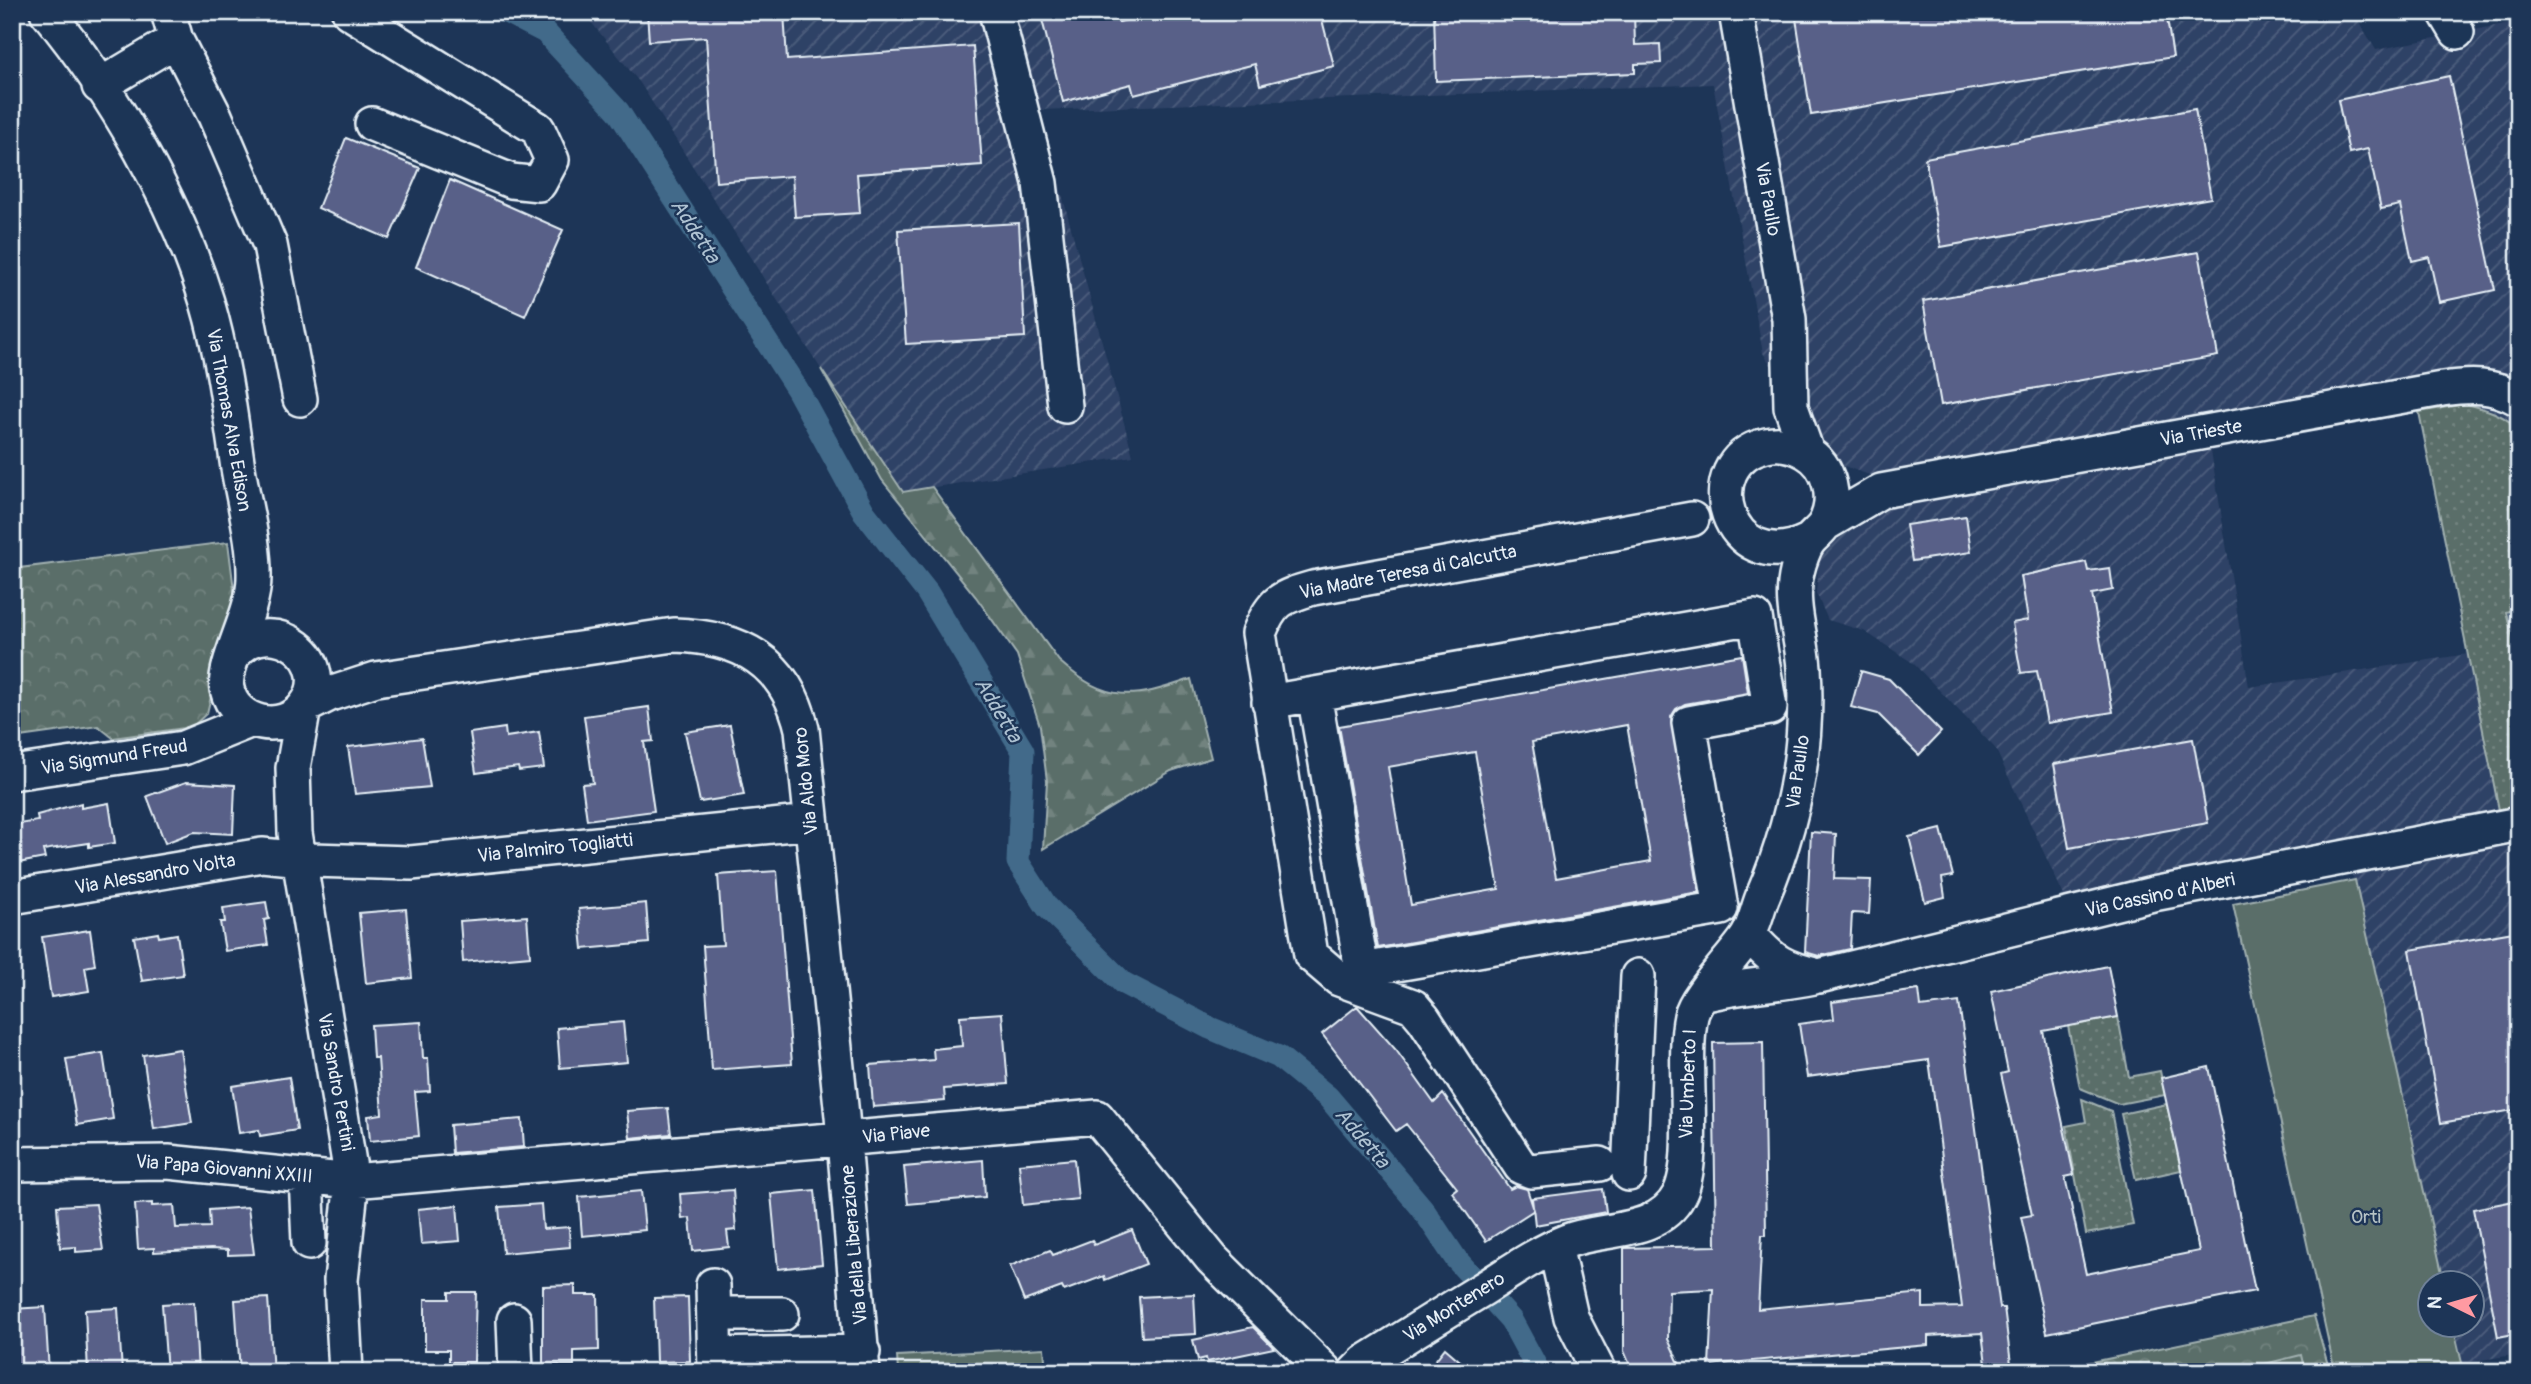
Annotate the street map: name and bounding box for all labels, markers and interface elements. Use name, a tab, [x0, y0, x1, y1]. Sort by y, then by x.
street label: Via Paullo	[1750, 160, 1786, 238]
water label: Addetta	[664, 194, 726, 269]
street label: Via Thomas Alva Edison	[201, 327, 257, 513]
street label: Via Trieste	[2158, 414, 2244, 452]
street label: Via Madre Teresa di Calcutta	[1297, 539, 1519, 605]
water label: Addetta	[968, 672, 1029, 749]
street label: Via Aldo Moro	[788, 726, 824, 836]
street label: Via Paullo	[1781, 733, 1815, 811]
street label: Via Sigmund Freud	[39, 734, 189, 780]
street label: Via Palmiro Togliatti	[476, 828, 634, 868]
street label: Via Alessandro Volta	[73, 848, 237, 900]
street label: Via Cassino d'Alberi	[2083, 867, 2237, 923]
street label: Via Sandro Pertini	[312, 1011, 360, 1153]
street label: Via Umberto I	[1674, 1029, 1702, 1139]
water label: Addetta	[1329, 1102, 1396, 1175]
street label: Via Piave	[861, 1118, 932, 1150]
street label: Via Papa Giovanni XXIII	[134, 1149, 314, 1189]
street label: Via della Liberazione	[835, 1163, 873, 1326]
park label: Orti	[2351, 1205, 2381, 1229]
street label: Via Montenero	[1399, 1266, 1509, 1348]
north arrow	[2416, 1268, 2486, 1338]
text: N	[2423, 1295, 2448, 1310]

